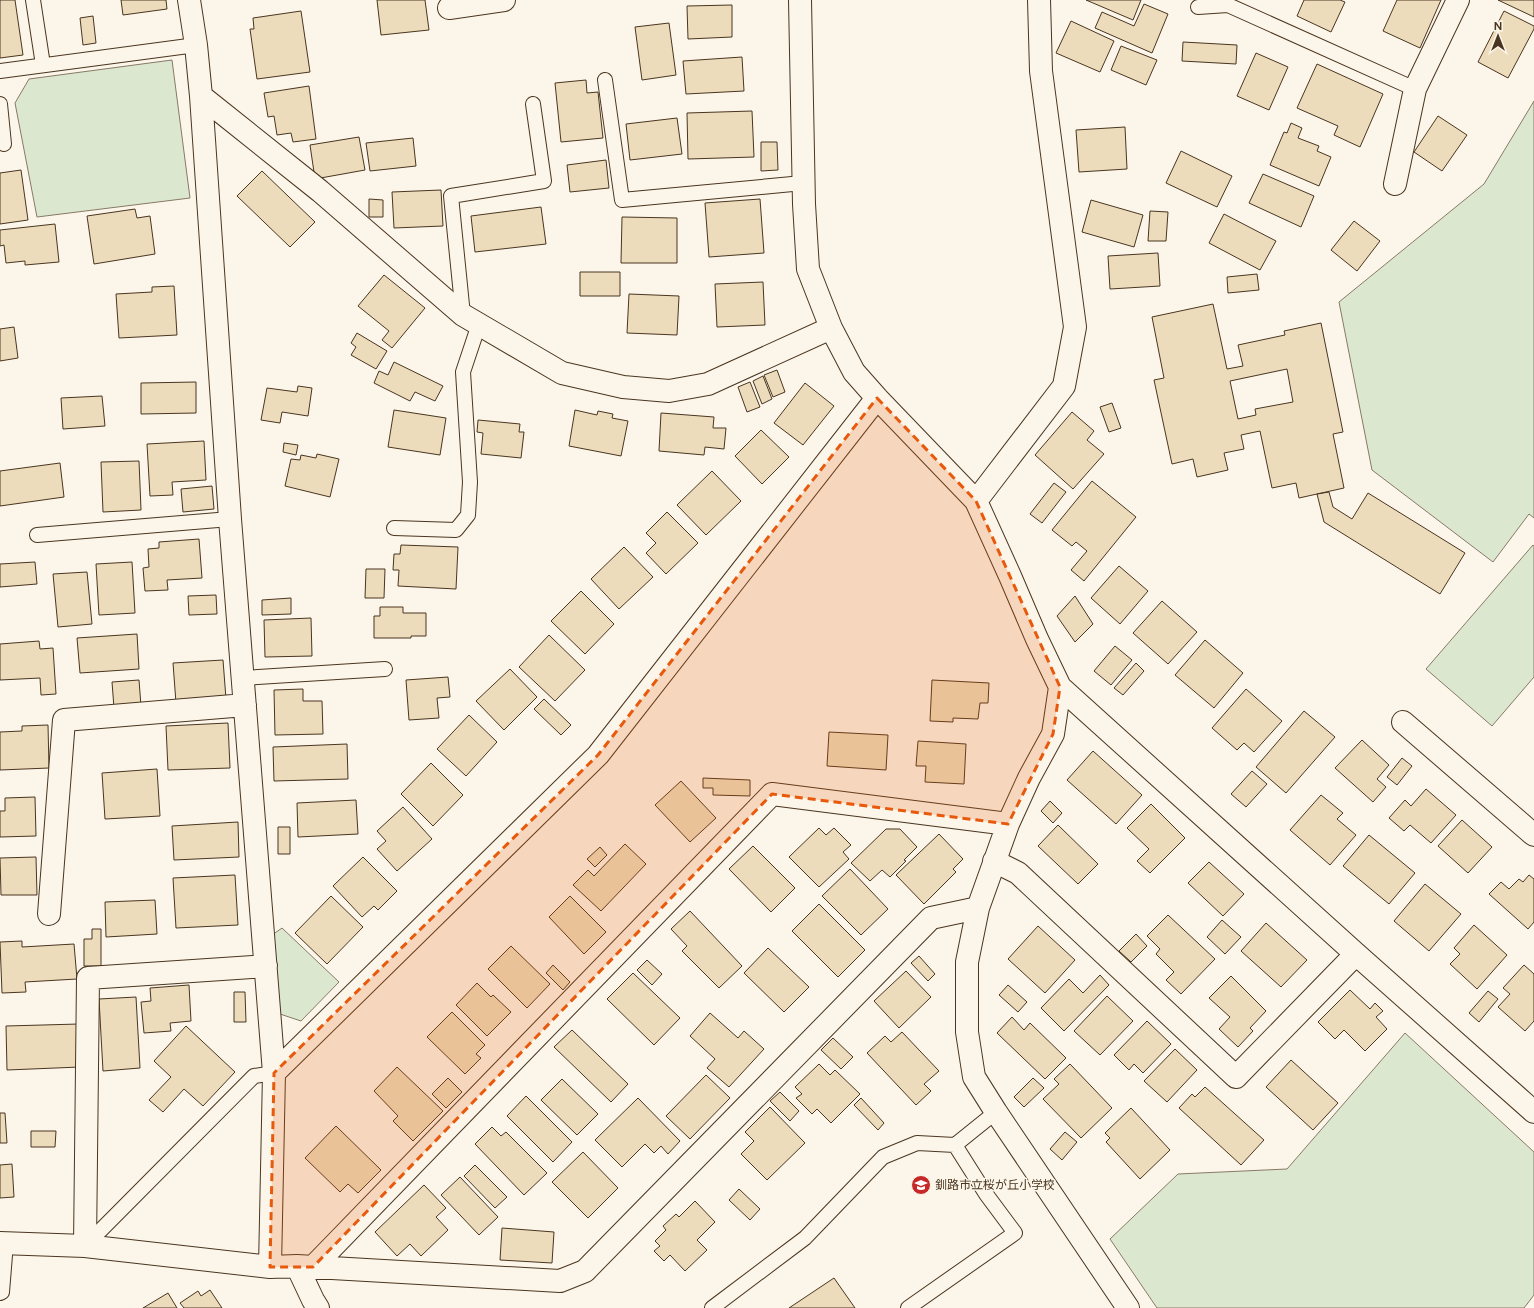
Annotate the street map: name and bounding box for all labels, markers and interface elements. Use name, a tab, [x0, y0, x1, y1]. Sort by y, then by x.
north arrow	[1478, 16, 1518, 56]
text: N	[1494, 20, 1502, 33]
school or university icon: 釧路市立桜が丘小学校	[910, 1174, 932, 1196]
place label: 釧路市立桜が丘小学校	[935, 1178, 1055, 1192]

